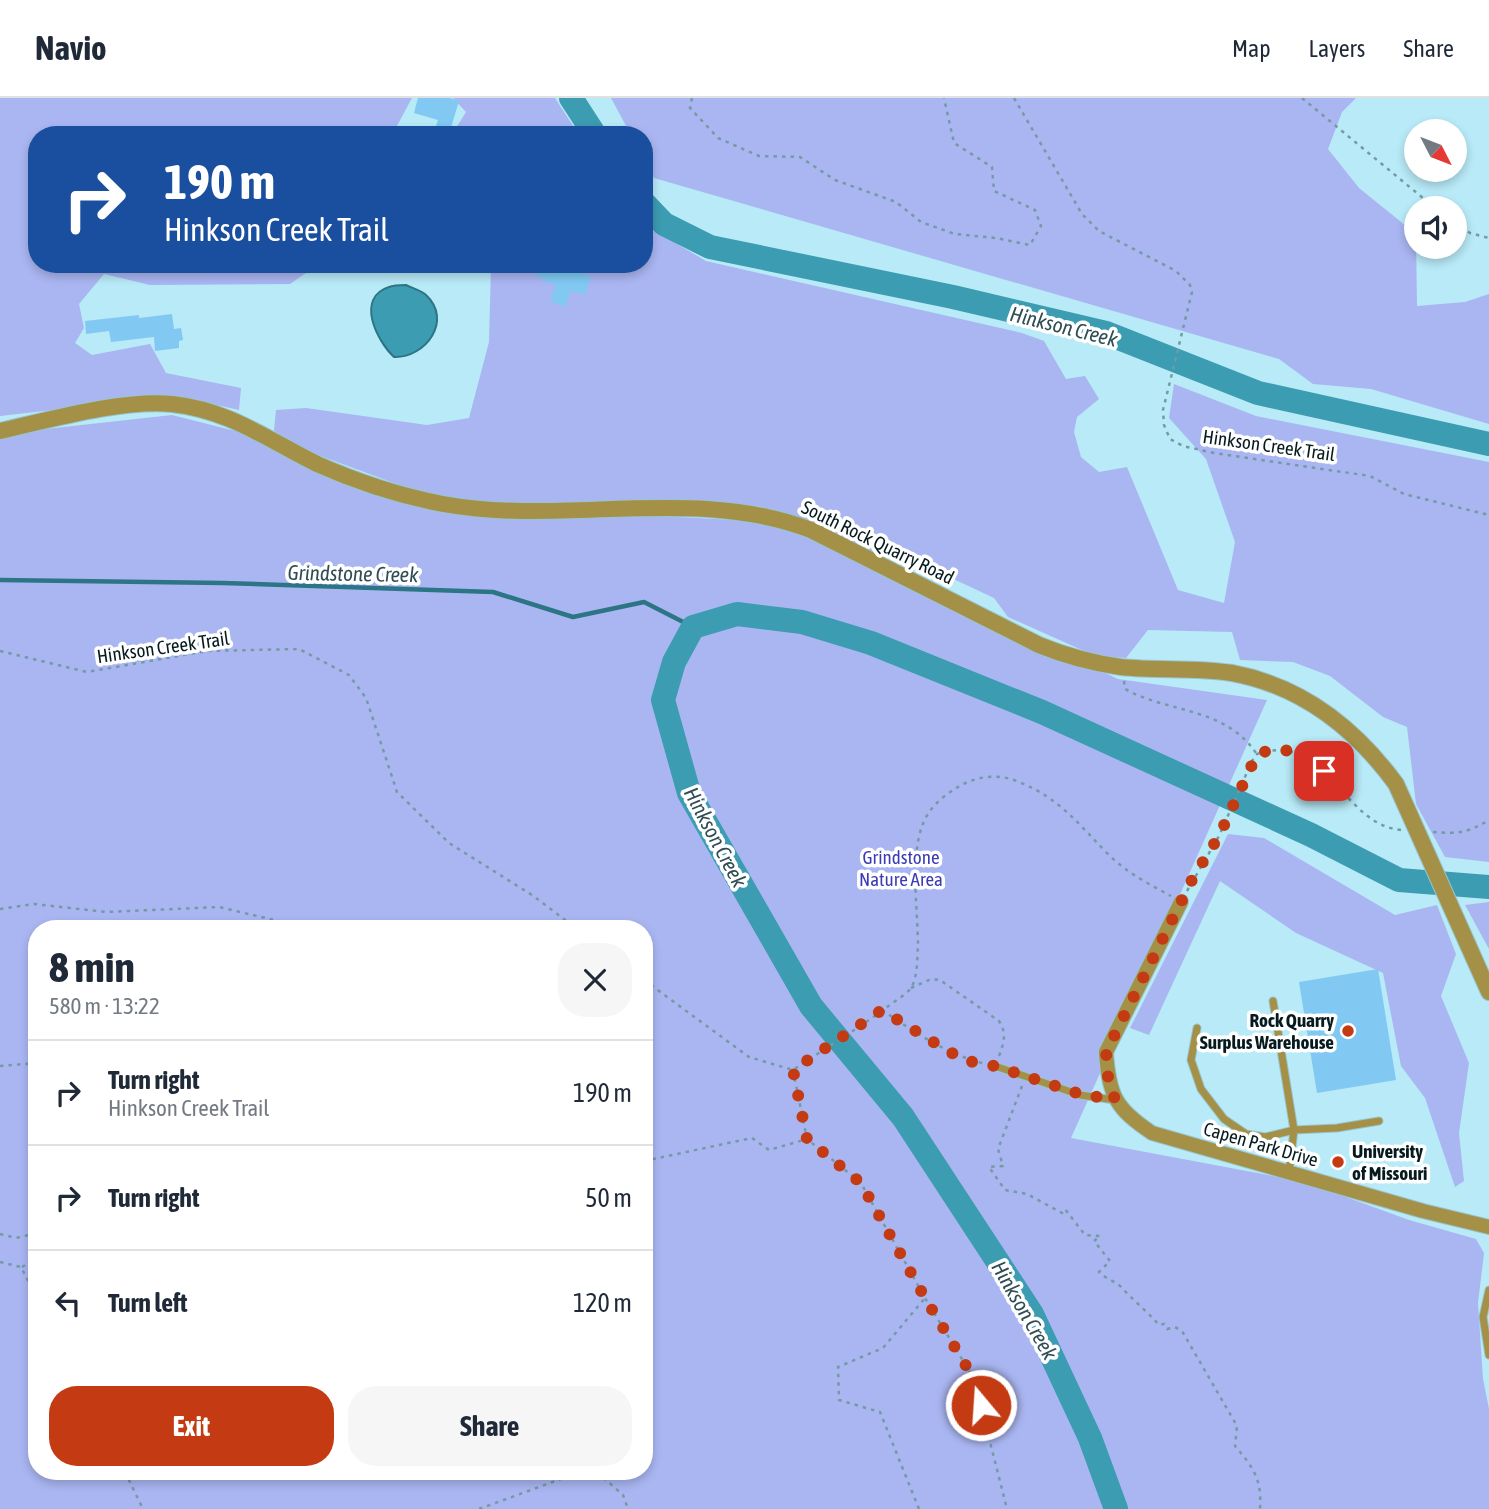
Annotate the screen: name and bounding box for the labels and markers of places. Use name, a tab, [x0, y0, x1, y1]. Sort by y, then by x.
pin	[1294, 741, 1354, 801]
place label: Rock Quarry Surplus Warehouse	[1200, 1009, 1334, 1053]
marker: Rock Quarry Surplus Warehouse	[1340, 1023, 1356, 1039]
place label: University of Missouri	[1352, 1140, 1427, 1184]
marker: University of Missouri	[1330, 1154, 1346, 1170]

